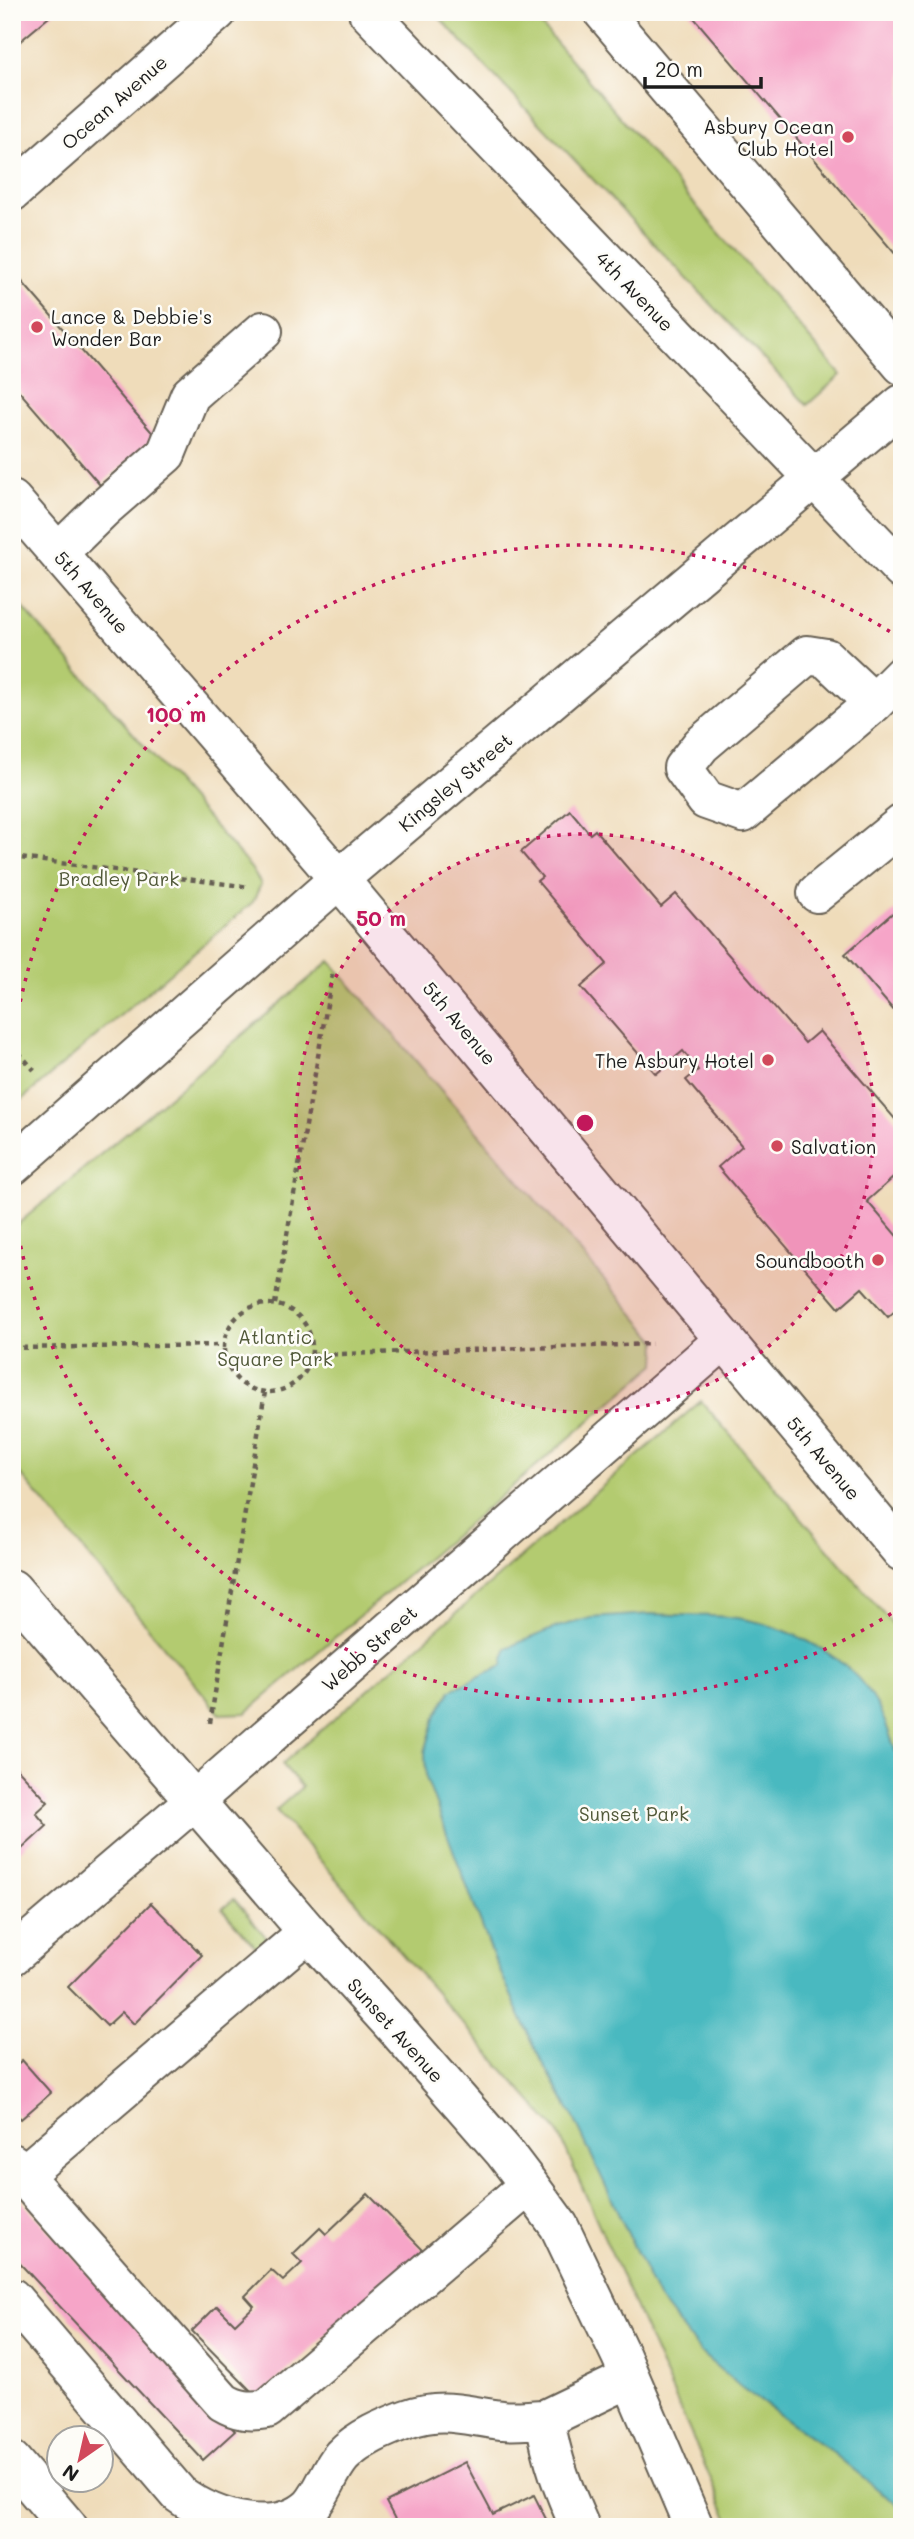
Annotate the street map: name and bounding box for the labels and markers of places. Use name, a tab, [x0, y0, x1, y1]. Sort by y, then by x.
place label: Asbury Ocean Club Hotel	[703, 114, 834, 161]
marker: Asbury Ocean Club Hotel	[840, 129, 856, 145]
place label: Lance & Debbie's Wonder Bar	[51, 304, 212, 351]
marker: Lance & Debbie's Wonder Bar	[29, 319, 45, 335]
place label: The Asbury Hotel	[595, 1048, 754, 1073]
marker: The Asbury Hotel	[760, 1052, 776, 1068]
centre of rings	[573, 1111, 597, 1135]
place label: Salvation	[791, 1134, 876, 1159]
marker: Salvation	[769, 1138, 785, 1154]
place label: Soundbooth	[755, 1248, 864, 1273]
marker: Soundbooth	[870, 1252, 886, 1268]

